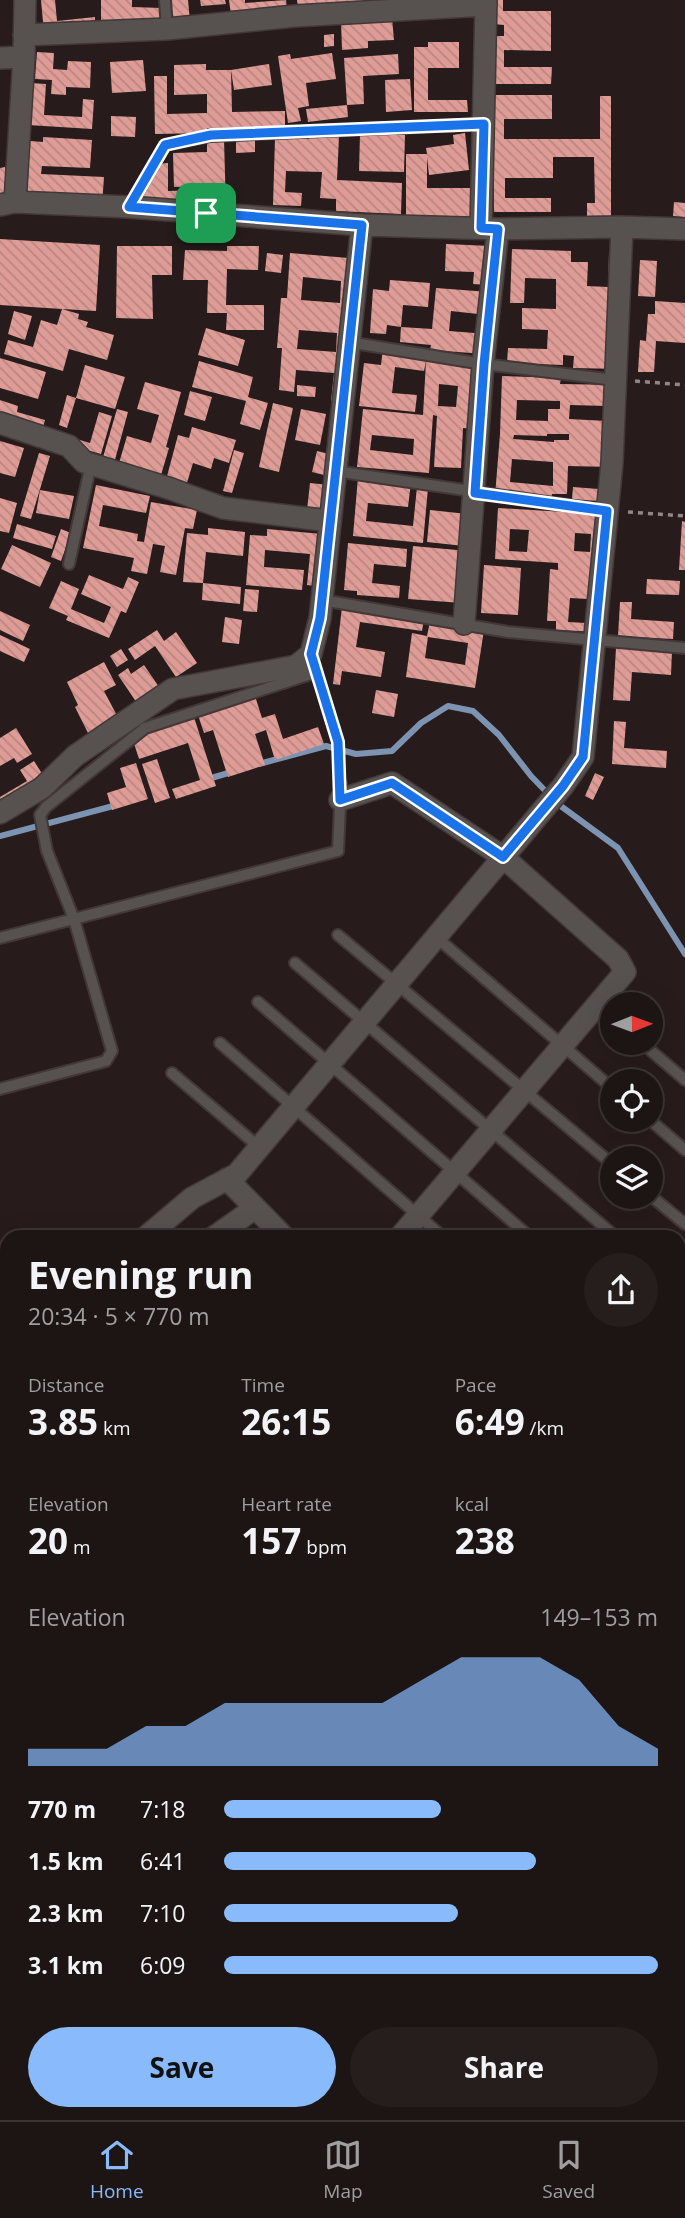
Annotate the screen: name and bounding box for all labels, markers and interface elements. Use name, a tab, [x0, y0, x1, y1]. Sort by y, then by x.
pin	[176, 183, 236, 243]
icon: arrive	[187, 194, 225, 232]
north arrow	[600, 992, 663, 1055]
map controls	[600, 992, 663, 1209]
button: locate	[600, 1069, 663, 1132]
button: layers	[600, 1146, 663, 1209]
text: Evening run	[28, 1248, 253, 1300]
button: share	[584, 1253, 658, 1327]
text: 20:34 · 5 × 770 m	[28, 1300, 210, 1332]
text: Distance	[28, 1372, 104, 1398]
text: Time	[241, 1372, 285, 1398]
text: Pace	[455, 1372, 496, 1398]
text: 3.85	[28, 1398, 98, 1445]
text: 26:15	[241, 1398, 331, 1445]
text: 6:49	[455, 1398, 525, 1445]
text: km	[98, 1415, 131, 1441]
text: /km	[525, 1415, 564, 1441]
text: Elevation	[28, 1491, 109, 1517]
text: Heart rate	[241, 1491, 332, 1517]
text: kcal	[455, 1491, 489, 1517]
text: 20	[28, 1517, 68, 1564]
text: 157	[241, 1517, 301, 1564]
text: 238	[455, 1517, 515, 1564]
text: m	[68, 1534, 91, 1560]
text: bpm	[301, 1534, 347, 1560]
text: Elevation	[28, 1601, 126, 1633]
text: 149–153 m	[540, 1601, 658, 1633]
text: 770 m	[28, 1793, 96, 1825]
text: 7:18	[140, 1793, 186, 1825]
text: 1.5 km	[28, 1845, 104, 1877]
text: 6:41	[140, 1845, 186, 1877]
text: 2.3 km	[28, 1897, 104, 1929]
text: 7:10	[140, 1897, 186, 1929]
text: 3.1 km	[28, 1949, 104, 1981]
text: 6:09	[140, 1949, 186, 1981]
button: Save	[28, 2027, 336, 2107]
button: Share	[350, 2027, 658, 2107]
tab: Home	[90, 2136, 144, 2204]
tab: Map	[323, 2136, 363, 2204]
tab: Saved	[542, 2136, 595, 2204]

